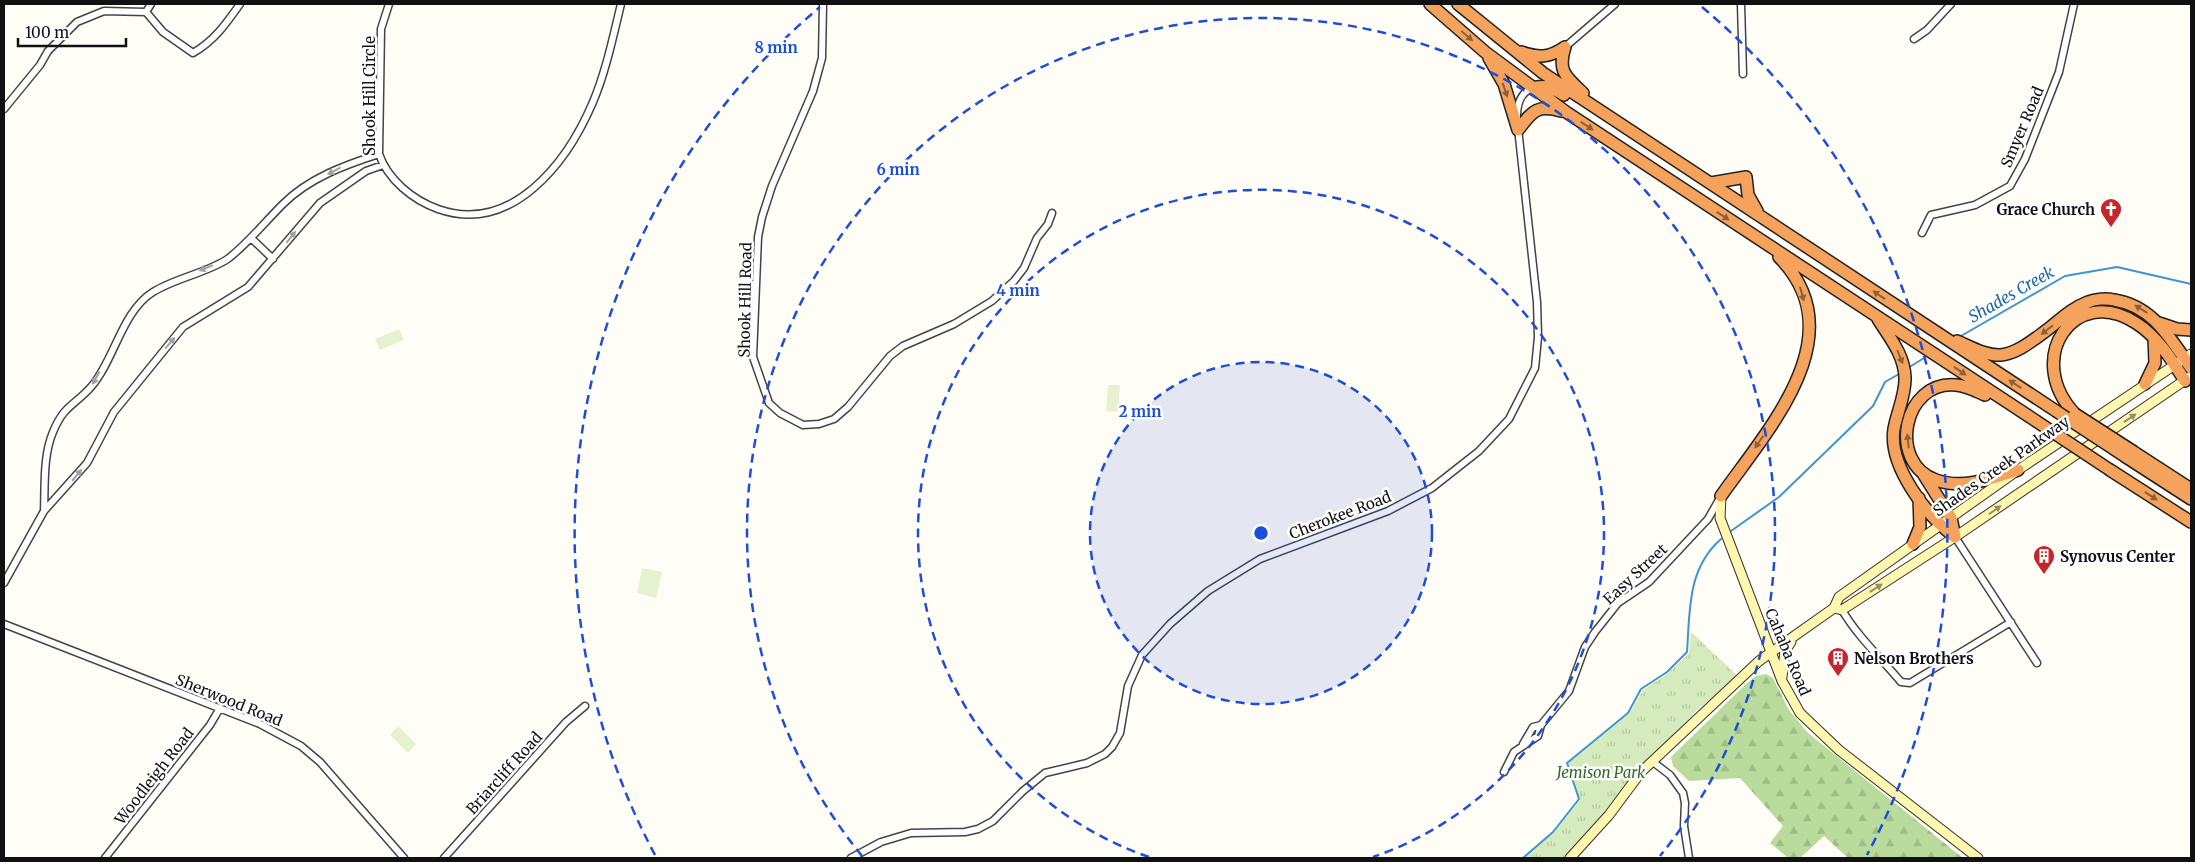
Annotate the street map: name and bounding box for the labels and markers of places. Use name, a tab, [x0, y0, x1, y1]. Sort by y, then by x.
church icon: Grace Church	[2099, 197, 2123, 228]
place label: Grace Church	[1996, 200, 2095, 219]
centre of rings	[1252, 524, 1270, 542]
building icon: Synovus Center	[2032, 544, 2056, 575]
place label: Synovus Center	[2060, 547, 2175, 566]
building icon: Nelson Brothers	[1826, 646, 1850, 677]
place label: Nelson Brothers	[1854, 649, 1974, 668]

